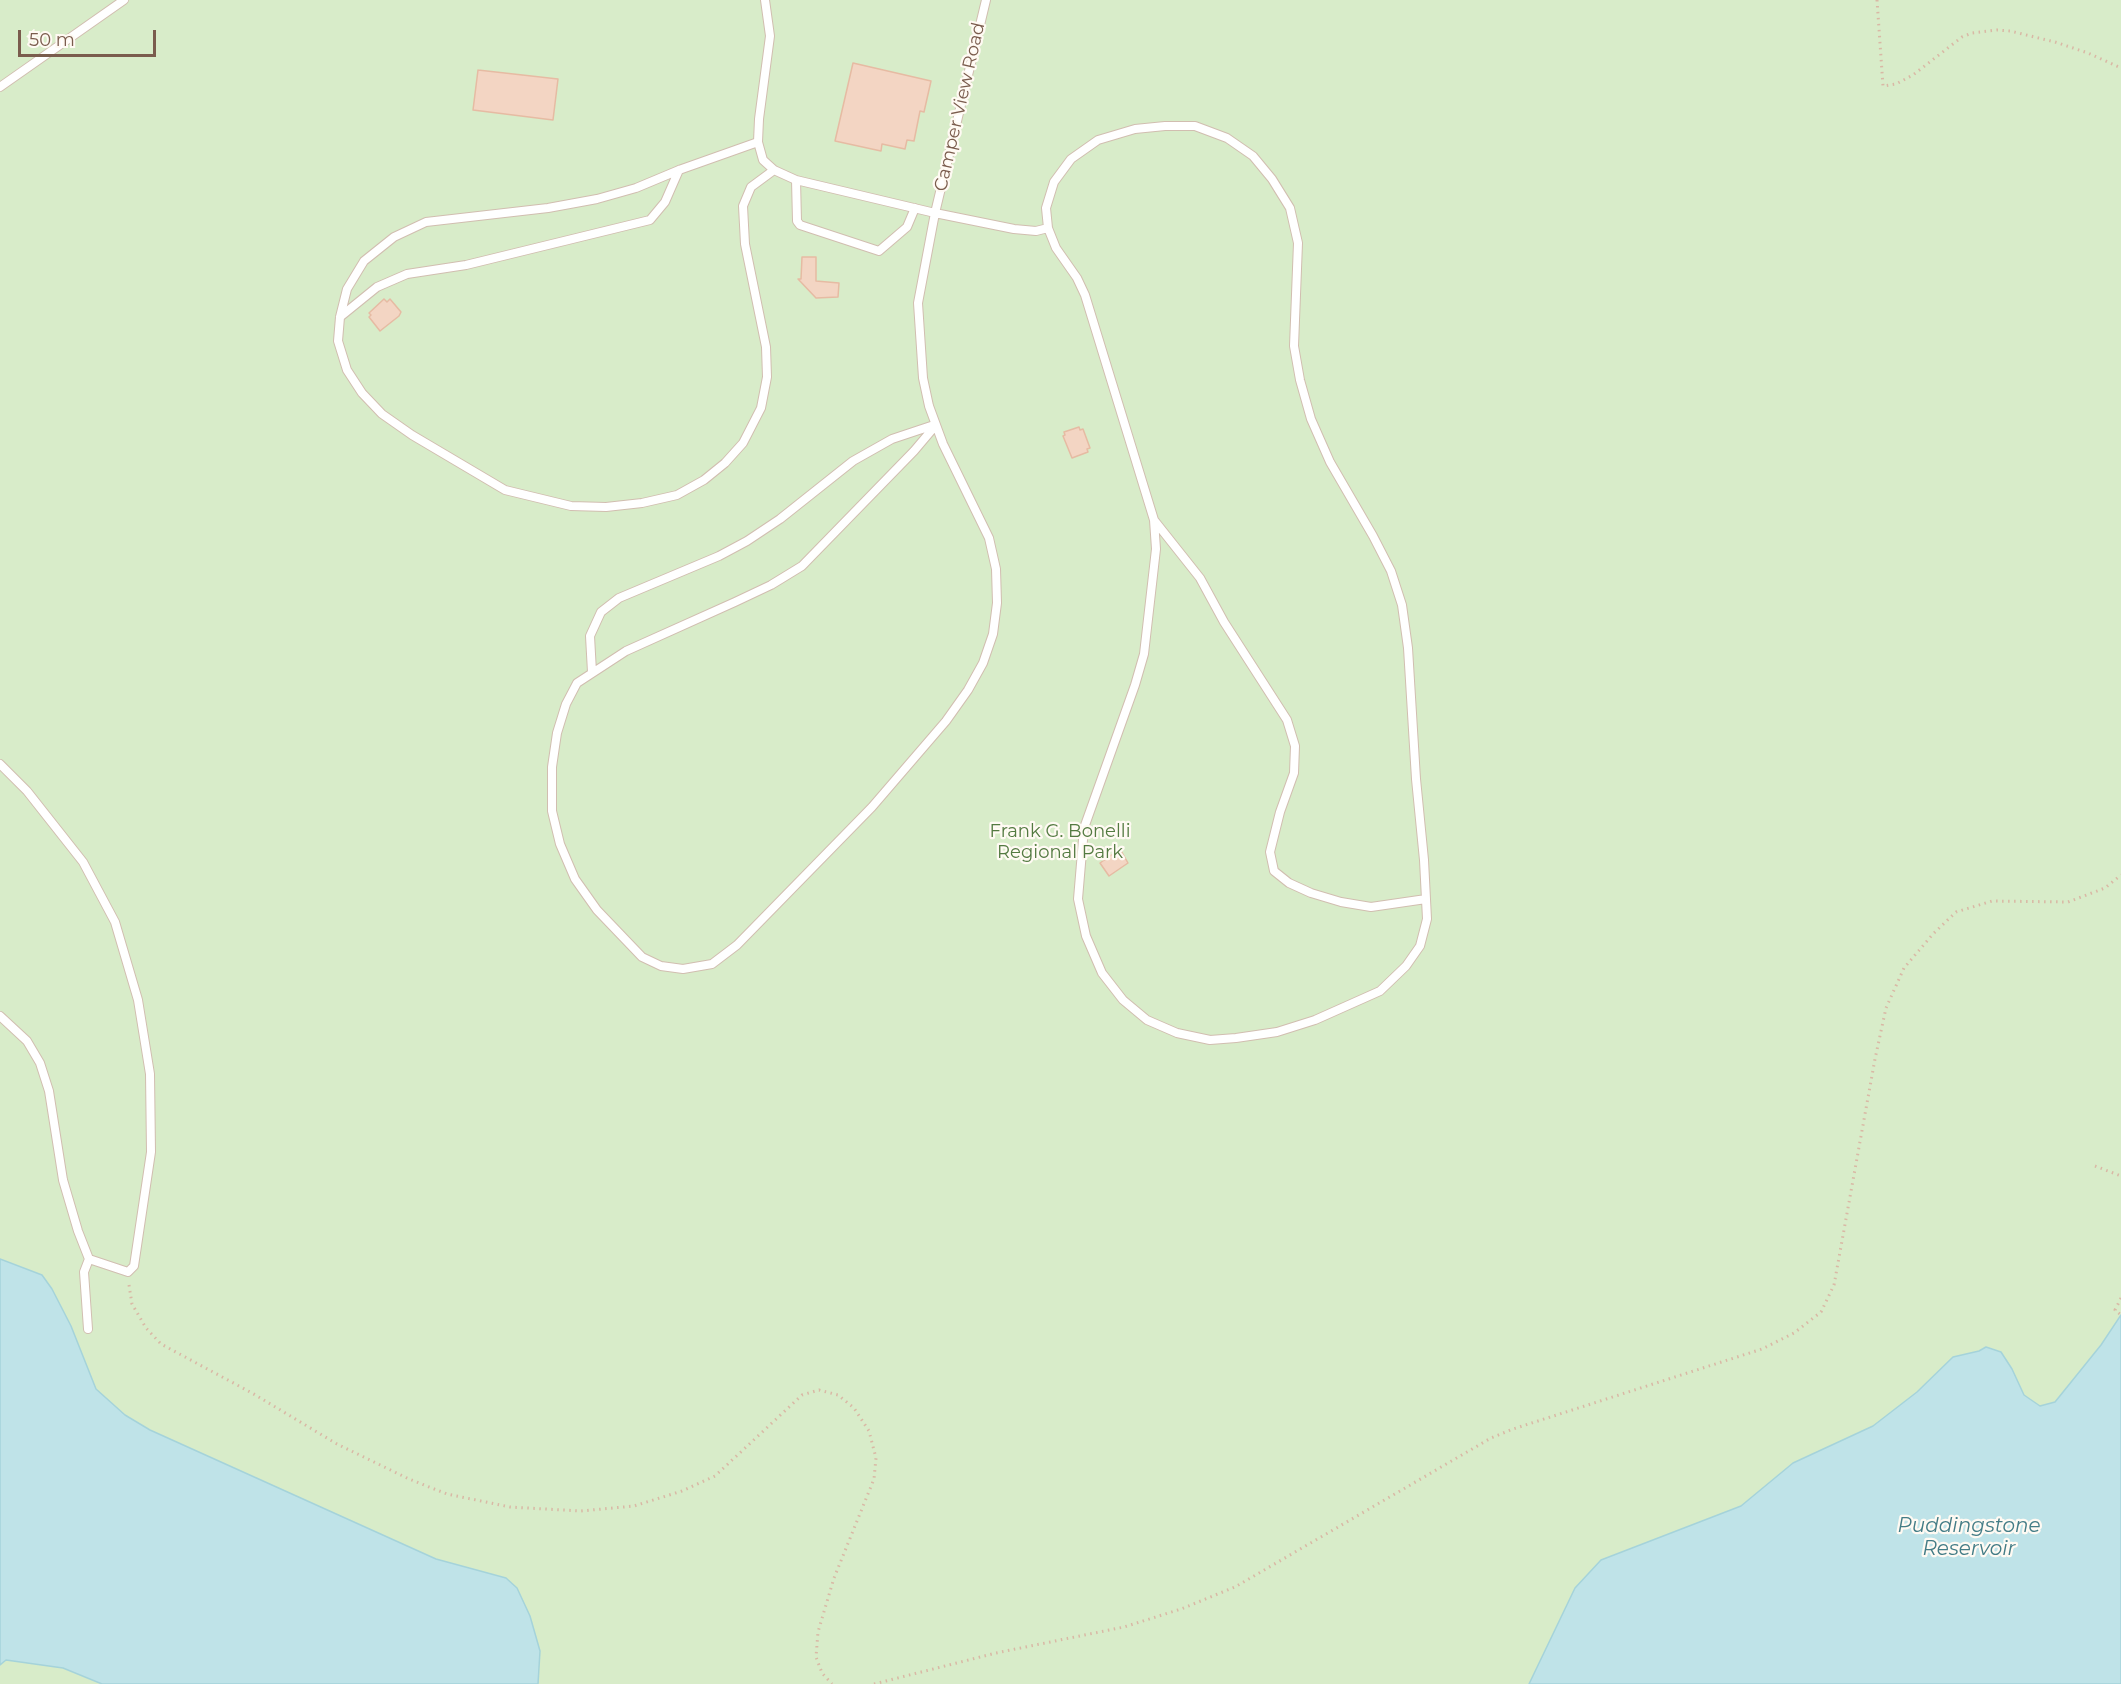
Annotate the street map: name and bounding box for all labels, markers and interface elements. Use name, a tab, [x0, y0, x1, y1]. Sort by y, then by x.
scale bar	[21, 18, 159, 56]
street label: Camper View Road	[930, 20, 990, 194]
text: 50 m	[29, 29, 75, 51]
park label: Frank G. Bonelli Regional Park	[989, 821, 1131, 864]
water label: Puddingstone Reservoir	[1897, 1514, 2041, 1561]

